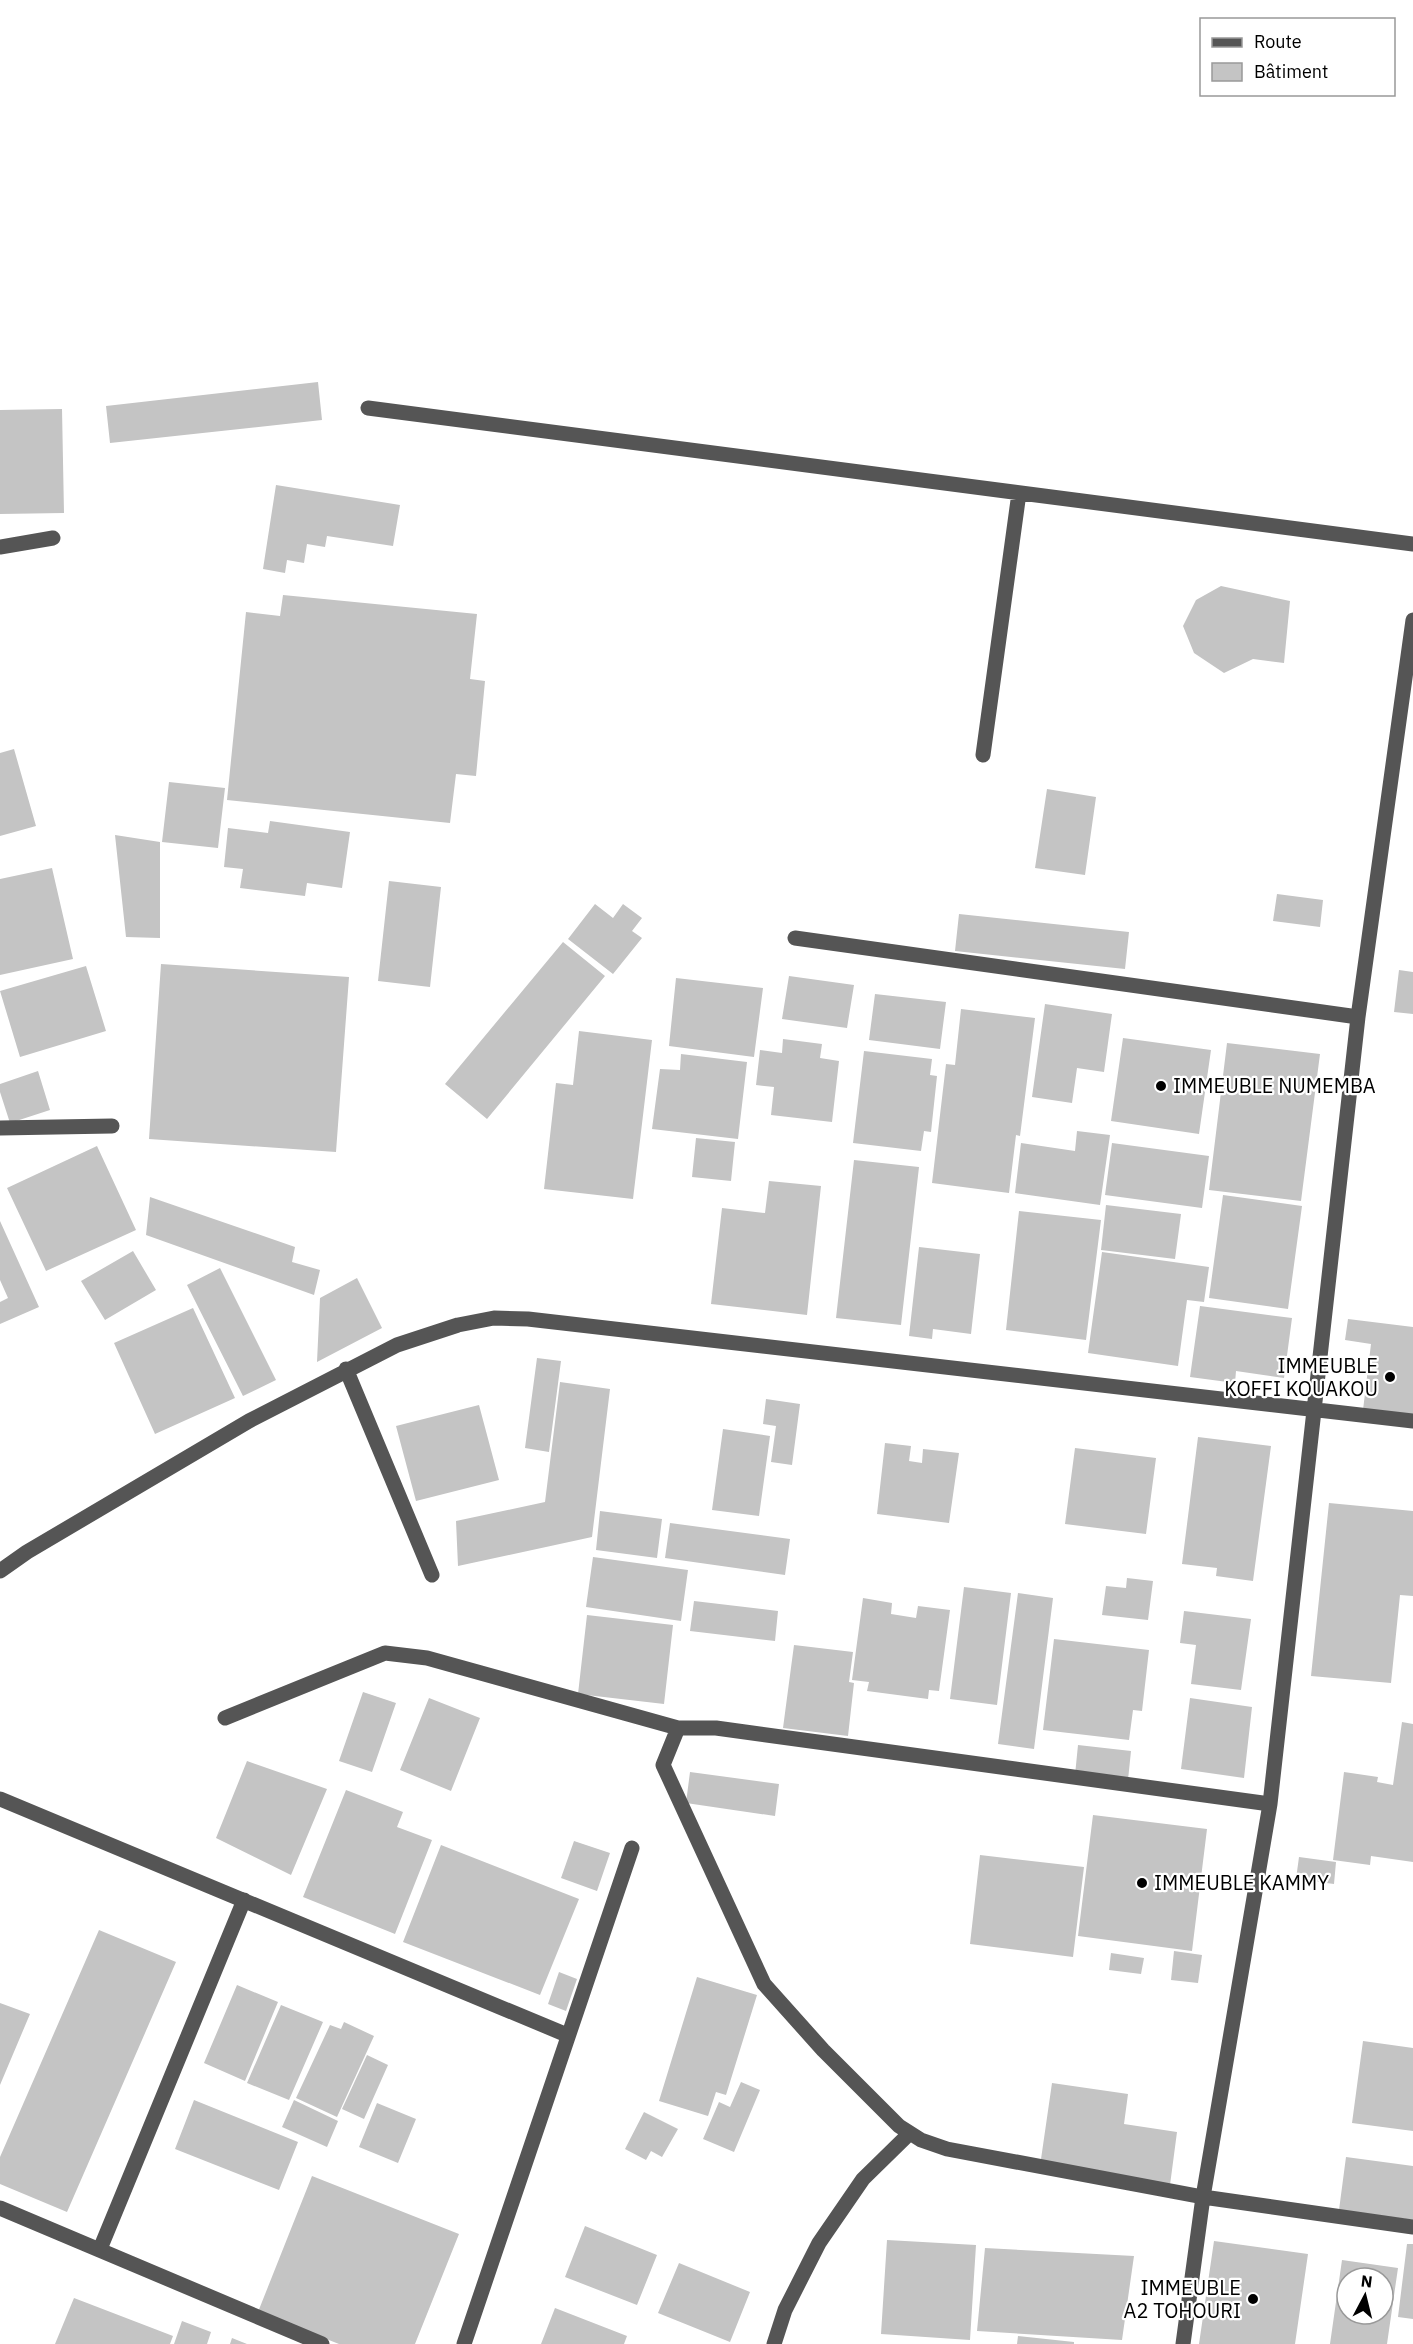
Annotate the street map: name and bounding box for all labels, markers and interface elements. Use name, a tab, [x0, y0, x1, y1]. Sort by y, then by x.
legend	[1200, 18, 1395, 96]
text: Route	[1254, 30, 1302, 53]
text: Bâtiment	[1254, 60, 1328, 83]
place label: IMMEUBLE NUMEMBA	[1173, 1072, 1376, 1099]
marker: IMMEUBLE NUMEMBA	[1154, 1079, 1168, 1093]
place label: IMMEUBLE KOFFI KOUAKOU	[1224, 1352, 1378, 1402]
marker: IMMEUBLE KOFFI KOUAKOU	[1383, 1370, 1397, 1384]
place label: IMMEUBLE KAMMY	[1154, 1869, 1329, 1896]
marker: IMMEUBLE KAMMY	[1135, 1876, 1149, 1890]
north arrow	[1335, 2266, 1395, 2326]
text: N	[1360, 2270, 1374, 2292]
place label: IMMEUBLE A2 TOHOURI	[1124, 2274, 1241, 2324]
marker: IMMEUBLE A2 TOHOURI	[1246, 2292, 1260, 2306]

